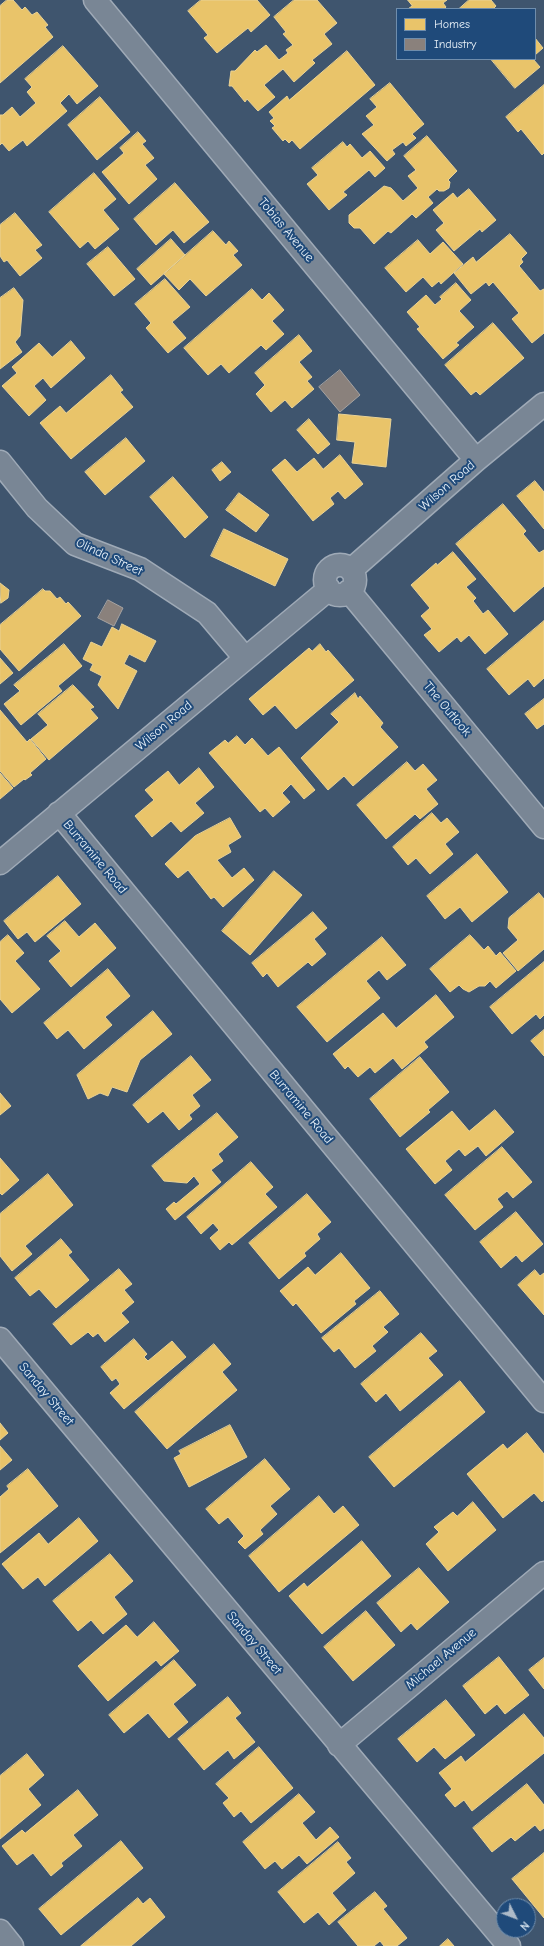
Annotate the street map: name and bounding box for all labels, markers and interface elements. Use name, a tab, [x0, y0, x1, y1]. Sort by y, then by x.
legend	[396, 8, 536, 60]
text: Homes	[434, 17, 470, 31]
text: Industry	[434, 37, 476, 51]
street label: Tobias Avenue	[255, 195, 317, 265]
street label: Wilson Road	[416, 458, 478, 514]
street label: Olinda Street	[73, 535, 145, 579]
street label: The Outlook	[420, 679, 474, 739]
street label: Wilson Road	[133, 698, 195, 754]
street label: Burramine Road	[60, 817, 130, 897]
street label: Burramine Road	[266, 1067, 336, 1147]
street label: Sanday Street	[15, 1359, 77, 1429]
street label: Sanday Street	[223, 1608, 285, 1678]
street label: Michael Avenue	[403, 1625, 479, 1693]
north arrow	[496, 1898, 536, 1938]
text: N	[517, 1919, 532, 1933]

